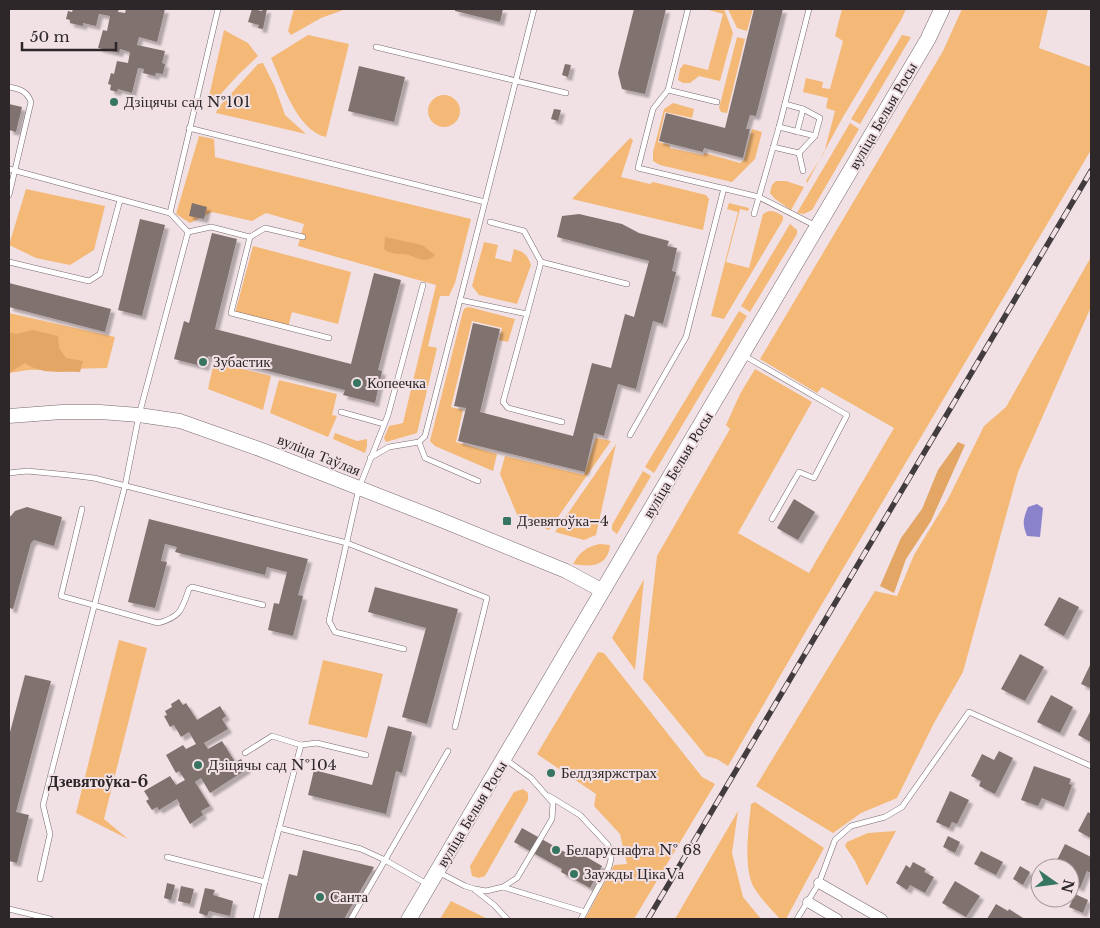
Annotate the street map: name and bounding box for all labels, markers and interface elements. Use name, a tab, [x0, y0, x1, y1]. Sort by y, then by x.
scale bar	[22, 20, 116, 52]
text: 50 m	[30, 27, 70, 46]
street label: вуліца Белыя Росы	[844, 59, 921, 173]
place label: Дзіцячы сад №101	[124, 92, 250, 111]
marker: Дзіцячы сад №101	[108, 96, 120, 108]
place label: Зубастик	[213, 352, 271, 371]
marker: Зубастик	[197, 356, 209, 368]
place label: Копеечка	[367, 373, 426, 392]
marker: Копеечка	[351, 377, 363, 389]
street label: вуліца Белыя Росы	[638, 408, 717, 521]
street label: вуліца Таўлая	[275, 429, 364, 480]
place label: Дзевятоўка–4	[517, 511, 609, 530]
marker: Дзевятоўка–4	[501, 515, 513, 527]
place label: Дзіцячы сад №104	[208, 755, 336, 774]
street label: вуліца Белыя Росы	[432, 757, 511, 870]
marker: Дзіцячы сад №104	[192, 759, 204, 771]
place label: Белдзяржстрах	[561, 763, 658, 782]
marker: Белдзяржстрах	[545, 767, 557, 779]
district label: Дзевятоўка-6	[48, 771, 149, 791]
place label: Беларуснафта № 68	[566, 840, 701, 859]
marker: Беларуснафта № 68	[550, 844, 562, 856]
north arrow	[1030, 858, 1080, 908]
place label: Заужды ЦікаVа	[584, 864, 685, 883]
marker: Заужды ЦікаVа	[568, 868, 580, 880]
text: N	[1057, 878, 1078, 895]
place label: Санта	[330, 887, 368, 906]
marker: Санта	[314, 891, 326, 903]

